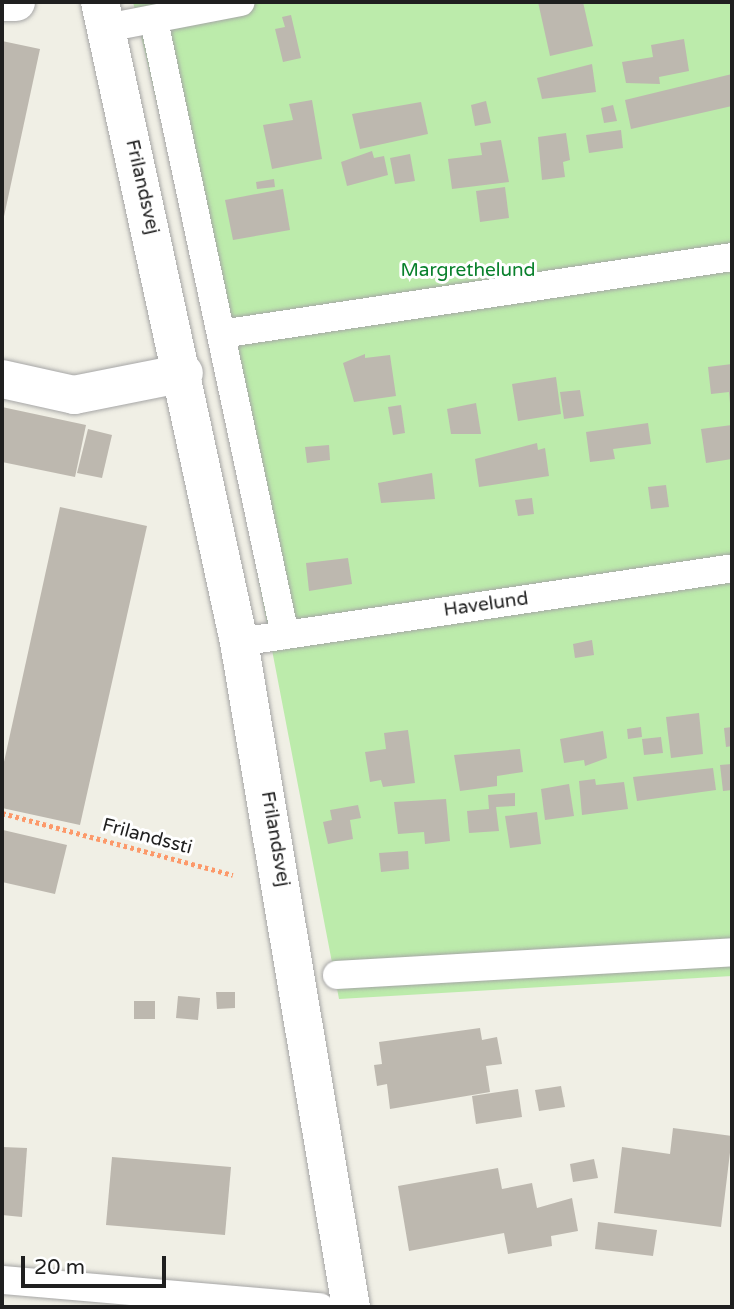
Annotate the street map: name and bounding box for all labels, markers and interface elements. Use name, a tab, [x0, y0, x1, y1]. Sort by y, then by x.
street label: Frilandsvej	[120, 137, 164, 237]
park label: Margrethelund	[400, 260, 536, 282]
street label: Havelund	[442, 588, 530, 622]
street label: Frilandsvej	[255, 789, 295, 889]
street label: Frilandssti	[100, 814, 194, 860]
scale bar	[24, 1242, 170, 1286]
text: 20 m	[34, 1255, 85, 1280]

